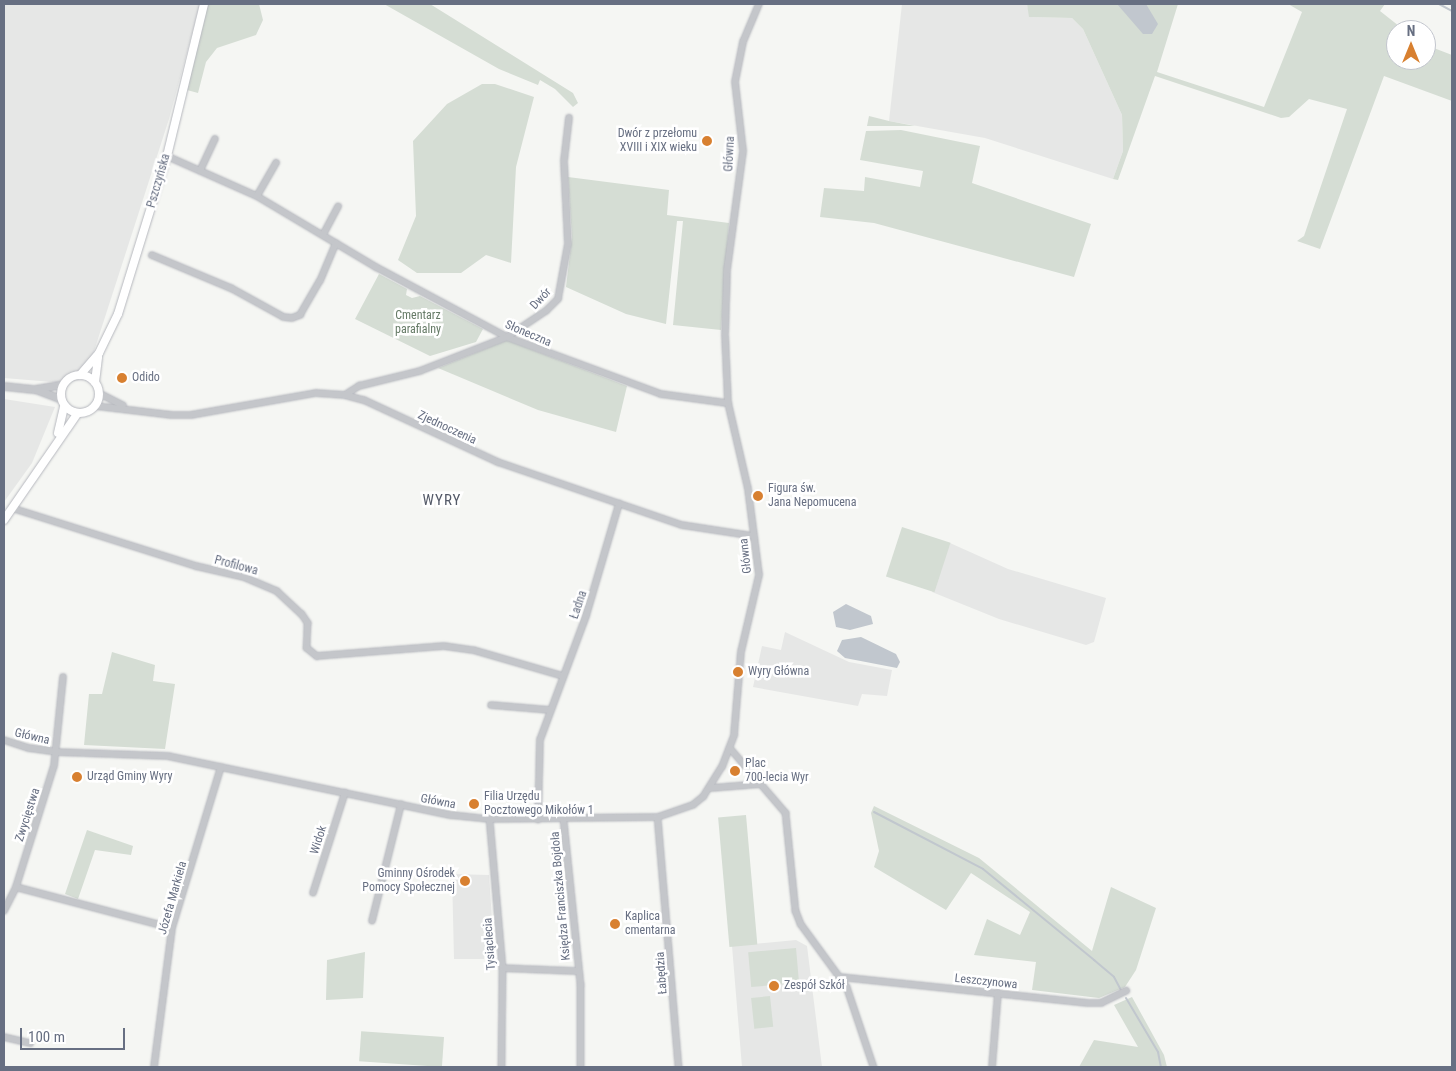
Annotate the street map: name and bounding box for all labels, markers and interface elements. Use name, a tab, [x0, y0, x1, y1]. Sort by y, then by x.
north arrow	[1386, 20, 1436, 70]
text: N	[1407, 23, 1415, 39]
place label: Dwór z przełomu XVIII i XIX wieku	[618, 127, 697, 155]
marker: Dwór z przełomu XVIII i XIX wieku	[701, 135, 713, 147]
street label: Główna	[722, 136, 738, 172]
street label: Pszczyńska	[144, 152, 174, 210]
street label: Dwór	[527, 285, 555, 313]
park label: Cmentarz parafialny	[395, 309, 441, 337]
street label: Słoneczna	[503, 318, 553, 350]
place label: Odido	[132, 371, 160, 385]
marker: Odido	[116, 372, 128, 384]
street label: Zjednoczenia	[415, 408, 479, 448]
place label: Figura św. Jana Nepomucena	[768, 482, 856, 510]
marker: Figura św. Jana Nepomucena	[752, 490, 764, 502]
district label: WYRY	[422, 492, 462, 510]
street label: Główna	[737, 538, 755, 574]
street label: Profilowa	[213, 553, 259, 579]
street label: Ładna	[567, 589, 591, 621]
place label: Wyry Główna	[748, 665, 809, 679]
marker: Wyry Główna	[732, 666, 744, 678]
street label: Główna	[13, 726, 51, 748]
place label: Plac 700-lecia Wyr	[745, 757, 809, 785]
marker: Plac 700-lecia Wyr	[729, 765, 741, 777]
place label: Urząd Gminy Wyry	[87, 770, 172, 784]
marker: Urząd Gminy Wyry	[71, 771, 83, 783]
street label: Zwycięstwa	[13, 786, 43, 844]
place label: Filia Urzędu Pocztowego Mikołów 1	[484, 790, 594, 818]
street label: Główna	[419, 792, 457, 812]
marker: Filia Urzędu Pocztowego Mikołów 1	[468, 798, 480, 810]
street label: Widok	[308, 824, 330, 856]
street label: Księdza Franciszka Bojdoła	[548, 831, 574, 961]
street label: Józefa Markiela	[156, 860, 190, 936]
place label: Gminny Ośrodek Pomocy Społecznej	[362, 867, 455, 895]
marker: Gminny Ośrodek Pomocy Społecznej	[459, 875, 471, 887]
place label: Kaplica cmentarna	[625, 910, 676, 938]
street label: Tysiąclecia	[481, 917, 499, 971]
marker: Kaplica cmentarna	[609, 918, 621, 930]
street label: Łabędzia	[653, 951, 671, 995]
street label: Leszczynowa	[954, 972, 1018, 992]
place label: Zespół Szkół	[784, 979, 845, 993]
marker: Zespół Szkół	[768, 980, 780, 992]
scale bar	[22, 1018, 128, 1050]
text: 100 m	[28, 1028, 65, 1046]

